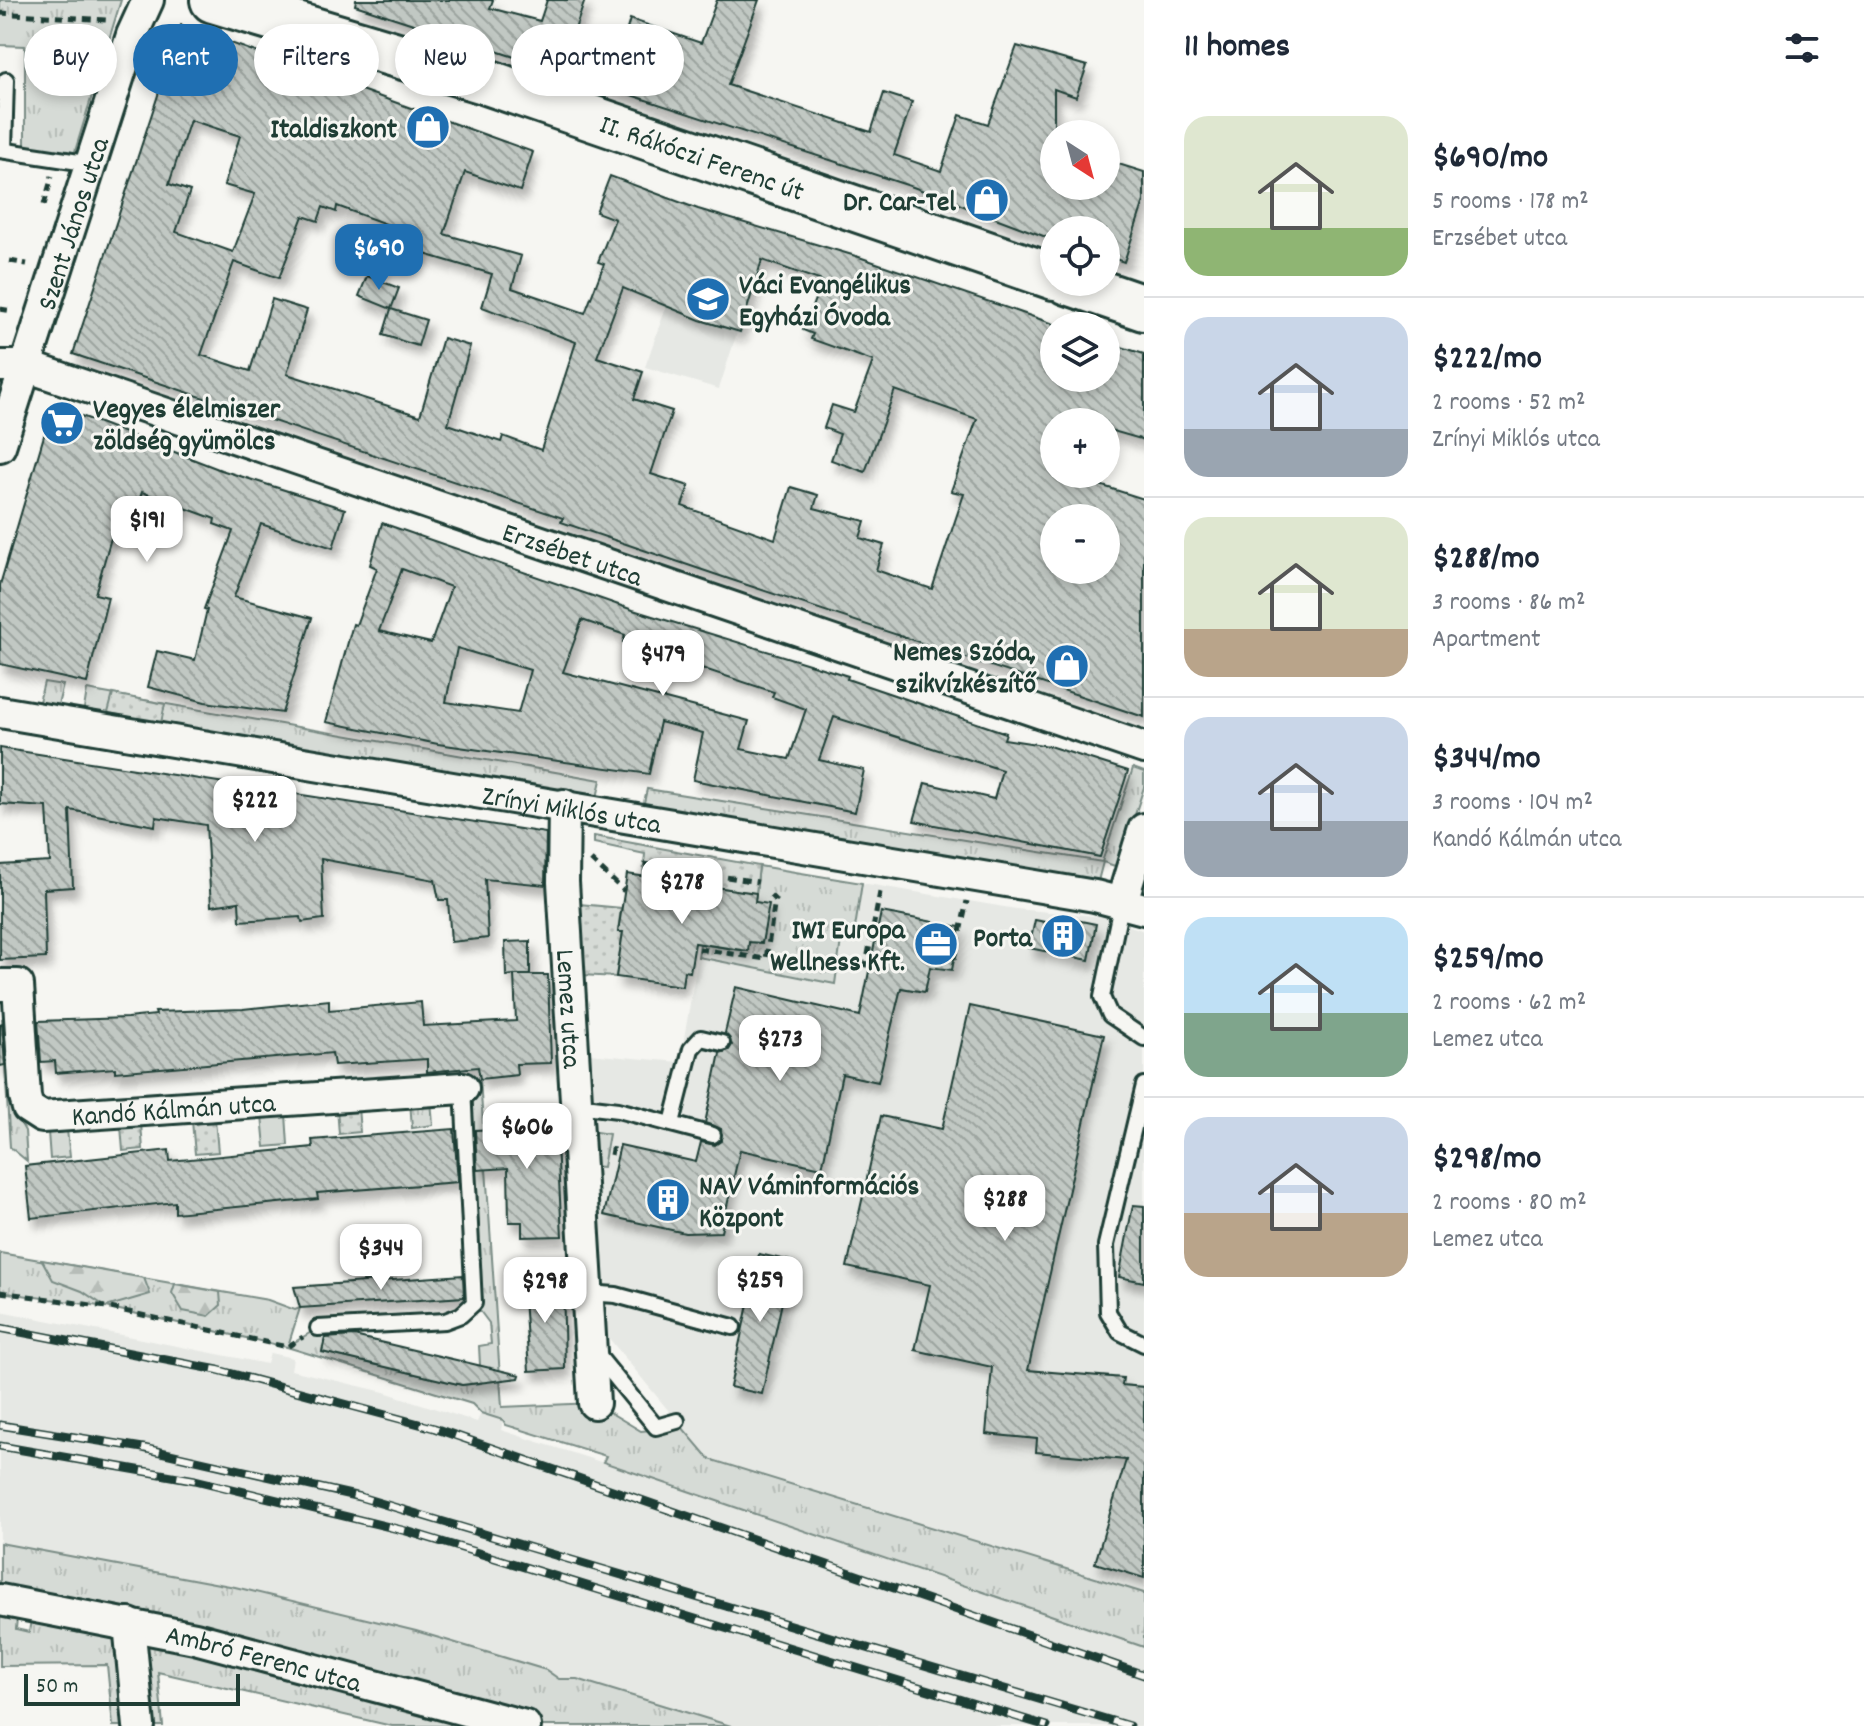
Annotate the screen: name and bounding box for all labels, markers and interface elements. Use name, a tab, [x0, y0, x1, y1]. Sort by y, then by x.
chip: Buy	[24, 24, 117, 96]
chip: Rent	[133, 24, 238, 96]
chip: Filters	[254, 24, 379, 96]
chip: New	[395, 24, 495, 96]
chip: Apartment	[511, 24, 684, 96]
text: 11 homes	[1184, 24, 1290, 73]
icon: filters	[1780, 26, 1824, 70]
shop icon: Italdiszkont	[404, 103, 452, 151]
street label: II. Rákóczi Ferenc út	[593, 107, 809, 215]
place label: Italdiszkont	[270, 112, 398, 152]
north arrow	[1040, 120, 1120, 200]
map controls	[1040, 120, 1120, 584]
street label: Szent János utca	[30, 132, 123, 316]
text: $690/mo	[1432, 135, 1548, 184]
icon: home	[1248, 148, 1344, 244]
shop icon: Dr. Car-Tel	[963, 176, 1011, 224]
text: 5 rooms · 178 m²	[1432, 184, 1589, 221]
place label: Dr. Car-Tel	[843, 185, 956, 225]
button: locate	[1040, 216, 1120, 296]
text: Erzsébet utca	[1432, 221, 1567, 258]
pin: $690	[332, 224, 426, 292]
text: $690	[353, 231, 405, 268]
place label: Váci Evangélikus Egyházi Óvoda	[739, 268, 911, 340]
school or university icon: Váci Evangélikus Egyházi Óvoda	[684, 275, 732, 323]
button: layers	[1040, 312, 1120, 392]
text: $222/mo	[1432, 336, 1542, 385]
icon: home	[1248, 349, 1344, 445]
text: 2 rooms · 52 m²	[1432, 385, 1585, 422]
place label: Vegyes élelmiszer zöldség gyümölcs	[93, 392, 281, 464]
supermarket icon: Vegyes élelmiszer zöldség gyümölcs	[38, 399, 86, 447]
button: +	[1040, 408, 1120, 488]
text: Zrínyi Miklós utca	[1432, 422, 1600, 459]
pin: $191	[100, 496, 194, 564]
text: $191	[129, 503, 165, 540]
button: −	[1040, 504, 1120, 584]
street label: Erzsébet utca	[496, 515, 648, 600]
text: $288/mo	[1432, 536, 1540, 585]
icon: home	[1248, 549, 1344, 645]
text: 3 rooms · 86 m²	[1432, 585, 1585, 622]
text: Apartment	[1432, 622, 1541, 659]
pin: $479	[616, 630, 710, 698]
place label: Nemes Szóda, szikvízkészítő	[893, 635, 1038, 707]
text: $479	[640, 637, 686, 674]
shop icon: Nemes Szóda, szikvízkészítő	[1043, 642, 1091, 690]
text: $344/mo	[1432, 736, 1541, 785]
icon: home	[1248, 749, 1344, 845]
pin: $222	[208, 776, 302, 844]
street label: Zrínyi Miklós utca	[479, 778, 665, 848]
text: $222	[231, 783, 279, 820]
text: 3 rooms · 104 m²	[1432, 785, 1593, 822]
text: Kandó Kálmán utca	[1432, 822, 1621, 859]
pin: $278	[635, 858, 729, 926]
text: $278	[660, 865, 704, 902]
building icon: Porta	[1039, 912, 1087, 960]
place label: IWI Europa Wellness Kft.	[770, 913, 906, 985]
office icon: IWI Europa Wellness Kft.	[912, 920, 960, 968]
place label: Porta	[973, 921, 1033, 961]
text: $259/mo	[1432, 936, 1544, 985]
street label: Lemez utca	[542, 948, 589, 1071]
icon: home	[1248, 949, 1344, 1045]
text: 2 rooms · 62 m²	[1432, 985, 1586, 1022]
pin: $273	[733, 1015, 827, 1083]
text: $273	[757, 1022, 803, 1059]
text: Lemez utca	[1432, 1022, 1543, 1059]
street label: Kandó Kálmán utca	[71, 1086, 278, 1140]
pin: $606	[480, 1103, 574, 1171]
text: $606	[501, 1110, 553, 1147]
text: $298/mo	[1432, 1136, 1541, 1185]
icon: home	[1248, 1149, 1344, 1245]
place label: NAV Váminformációs Központ	[699, 1169, 919, 1241]
pin: $288	[958, 1175, 1052, 1243]
building icon: NAV Váminformációs Központ	[644, 1176, 692, 1224]
text: $288	[982, 1182, 1028, 1219]
text: 2 rooms · 80 m²	[1432, 1185, 1587, 1222]
text: Lemez utca	[1432, 1222, 1543, 1259]
pin: $344	[334, 1224, 428, 1292]
text: $344	[358, 1231, 404, 1268]
pin: $259	[713, 1256, 807, 1324]
pin: $298	[498, 1257, 592, 1325]
text: $259	[736, 1263, 784, 1300]
text: $298	[522, 1264, 568, 1301]
street label: Ambró Ferenc utca	[162, 1618, 366, 1707]
scale bar	[24, 1670, 240, 1706]
text: 50 m	[36, 1672, 78, 1703]

